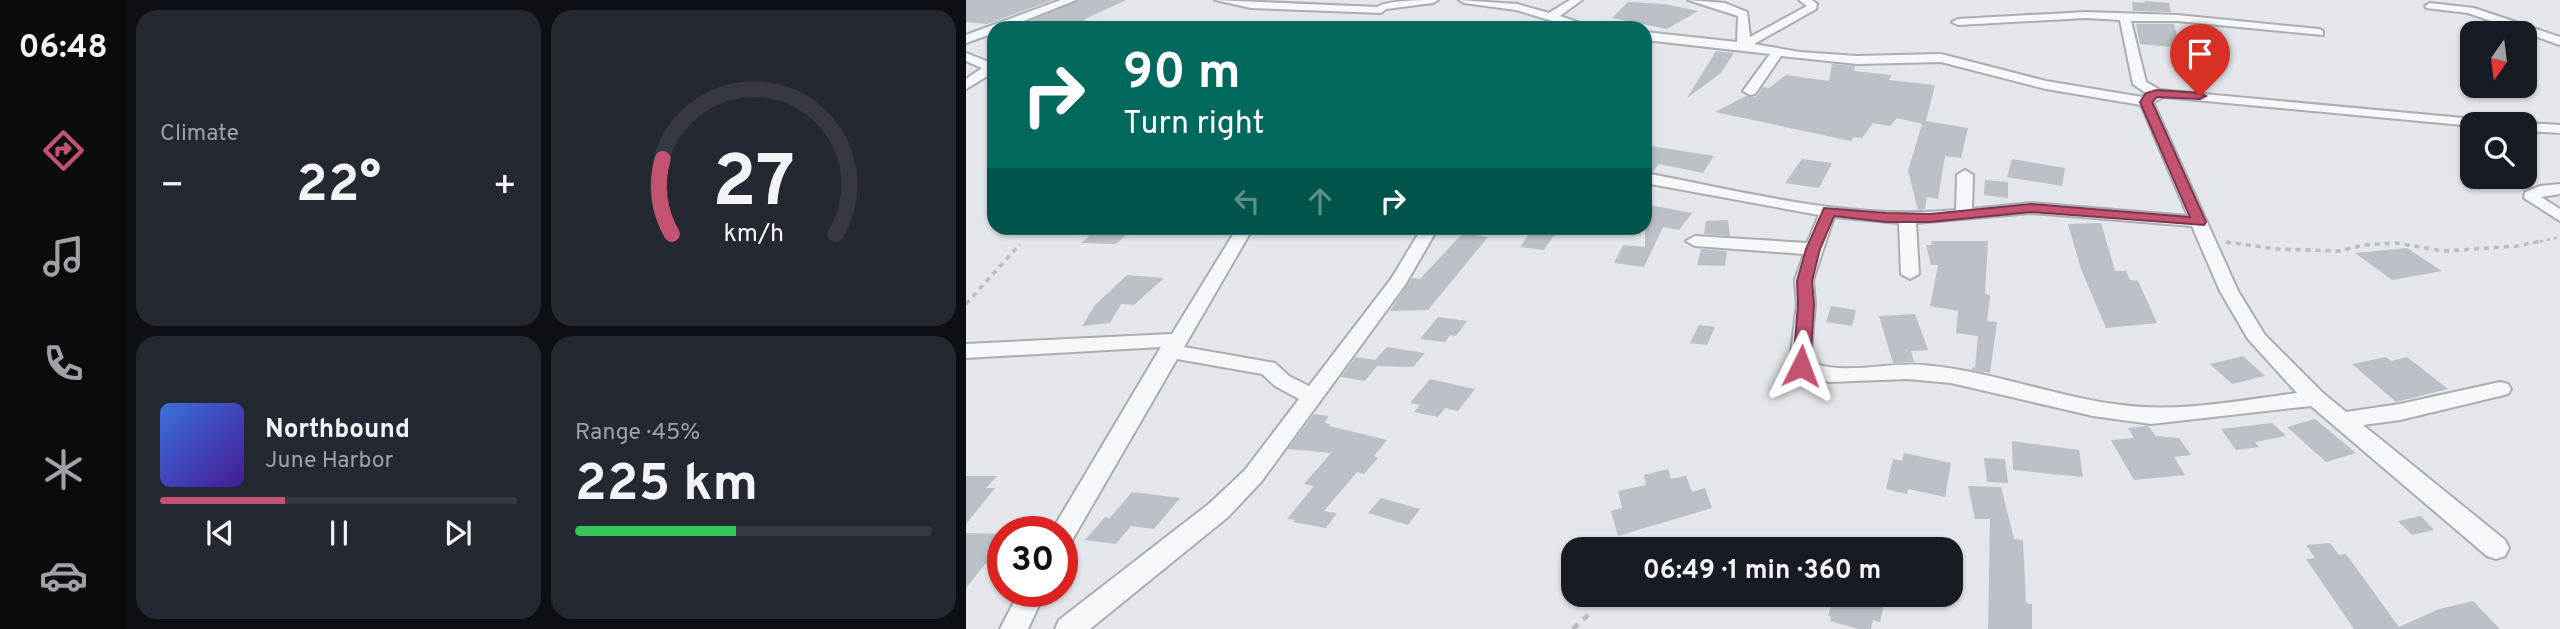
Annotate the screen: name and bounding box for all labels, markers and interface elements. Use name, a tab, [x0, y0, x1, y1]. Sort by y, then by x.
north arrow	[2460, 21, 2538, 98]
map controls	[2460, 21, 2537, 189]
pin	[2170, 24, 2230, 96]
text: 06:48	[18, 29, 108, 69]
icon: arrive	[2181, 35, 2219, 73]
text: 90 m	[1123, 44, 1241, 106]
icon: right	[1008, 49, 1099, 140]
text: Turn right	[1123, 105, 1265, 145]
button: search	[2460, 112, 2537, 189]
text: Climate	[160, 120, 239, 149]
icon: directions	[39, 126, 88, 175]
text: 27	[712, 140, 795, 232]
text: 22°	[296, 154, 381, 220]
text: −	[160, 163, 185, 212]
text: +	[492, 163, 517, 212]
icon: left	[1228, 182, 1266, 220]
icon: ahead	[1301, 182, 1339, 220]
icon: right	[1374, 182, 1412, 220]
text: km/h	[723, 219, 784, 251]
icon: music	[39, 232, 88, 281]
position arrow	[1764, 329, 1838, 403]
icon: phone	[39, 339, 88, 388]
text: Northbound	[265, 414, 410, 447]
text: Range · 45%	[575, 419, 700, 448]
icon: climate	[39, 445, 88, 494]
text: June Harbor	[265, 447, 393, 476]
text: 225 km	[575, 453, 758, 519]
icon: previous	[201, 514, 239, 552]
icon: pause	[320, 514, 358, 552]
icon: next	[439, 514, 477, 552]
speed limit sign: 30	[987, 516, 1078, 607]
icon: car	[39, 551, 88, 600]
text: 06:49 · 1 min · 360 m	[1643, 555, 1881, 588]

